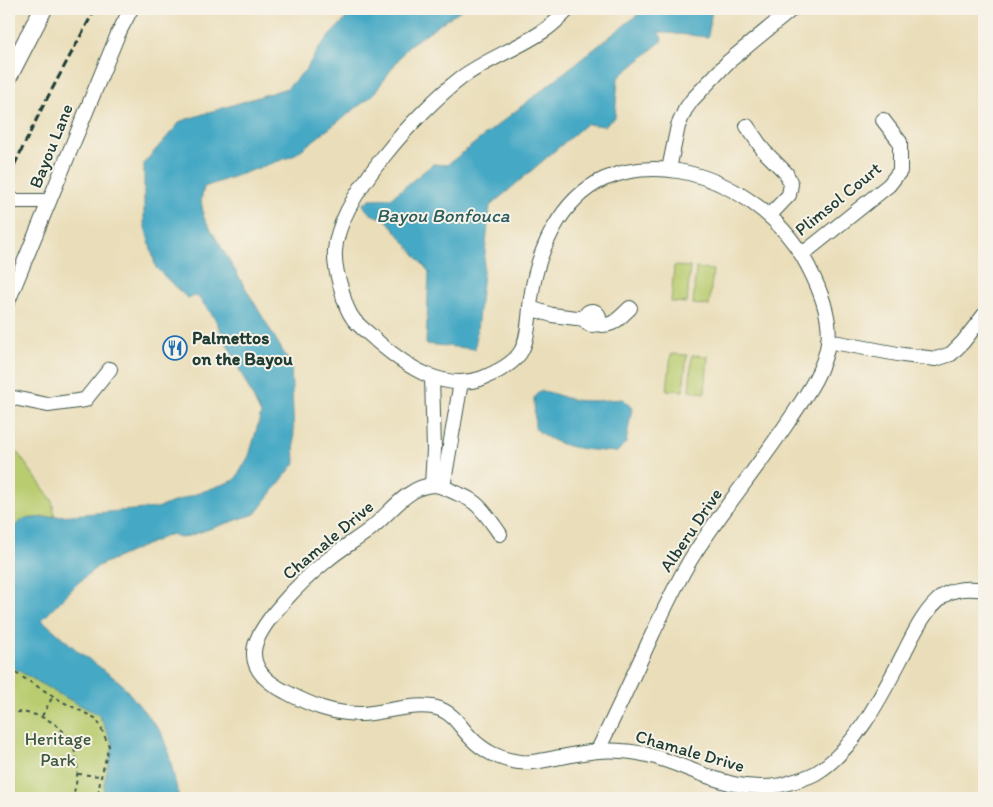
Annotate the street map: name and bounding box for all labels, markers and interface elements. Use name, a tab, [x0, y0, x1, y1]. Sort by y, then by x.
street label: Bayou Lane	[24, 101, 78, 191]
street label: Plimsol Court	[790, 157, 886, 241]
water label: Bayou Bonfouca	[376, 204, 510, 227]
place label: Palmettos on the Bayou	[192, 327, 293, 370]
restaurant icon: Palmettos on the Bayou	[162, 335, 188, 361]
street label: Alberu Drive	[655, 484, 727, 576]
street label: Chamale Drive	[278, 495, 378, 585]
street label: Chamale Drive	[633, 725, 747, 777]
park label: Heritage Park	[25, 728, 91, 771]

